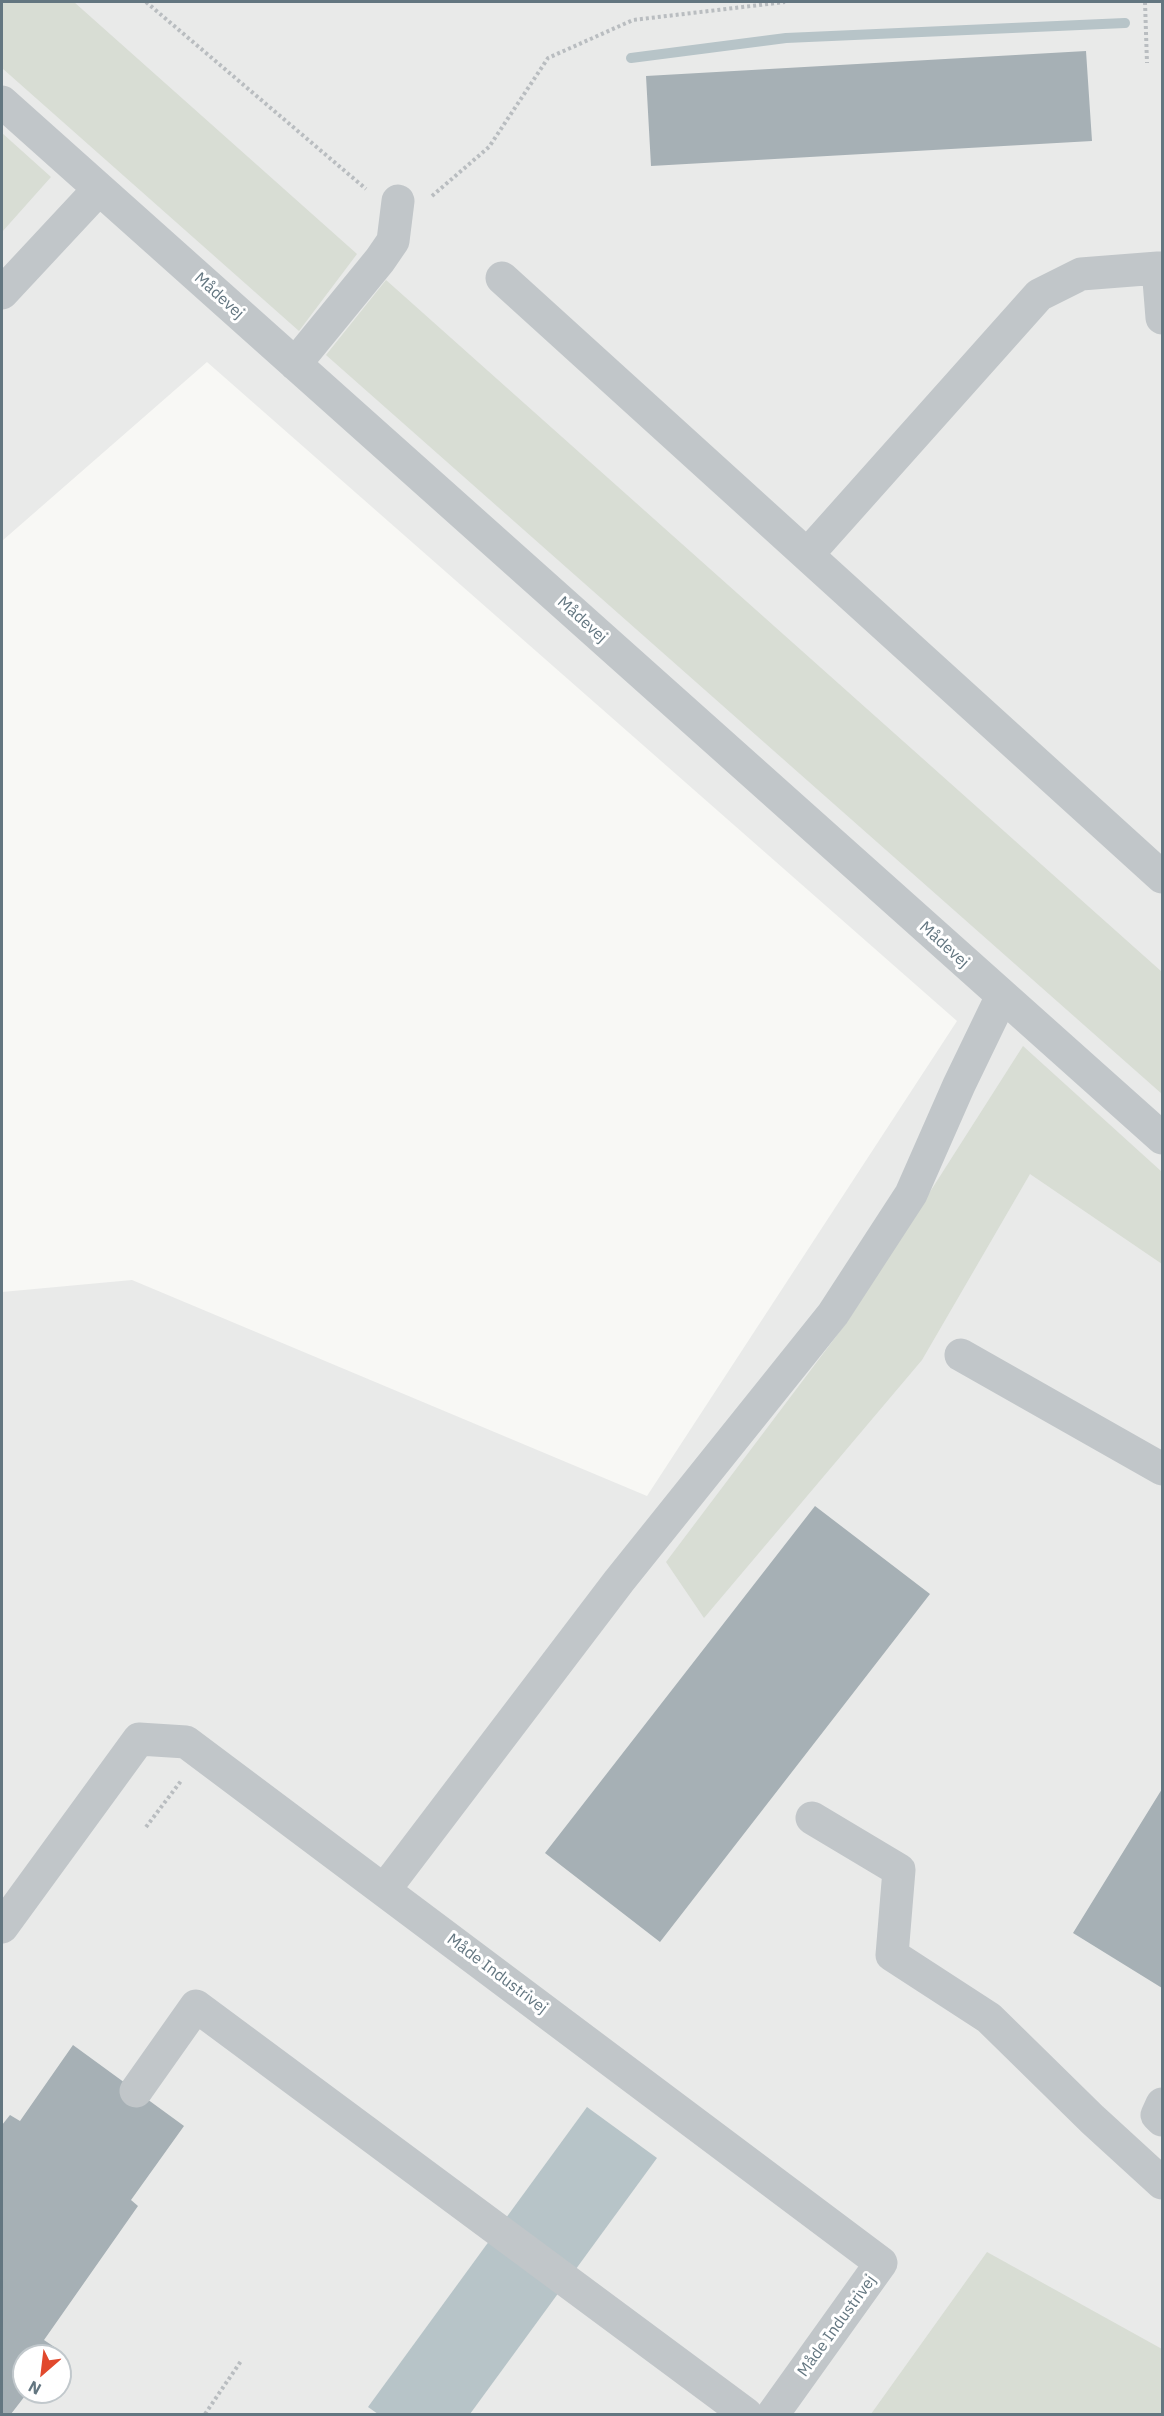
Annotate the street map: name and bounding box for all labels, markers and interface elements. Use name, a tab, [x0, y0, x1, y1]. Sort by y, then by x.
street label: Mådevej	[190, 269, 248, 323]
street label: Mådevej	[553, 593, 611, 647]
street label: Mådevej	[915, 918, 973, 972]
street label: Måde Industrivej	[443, 1930, 551, 2018]
street label: Måde Industrivej	[794, 2271, 880, 2381]
north arrow	[12, 2344, 72, 2404]
text: N	[25, 2377, 44, 2400]

